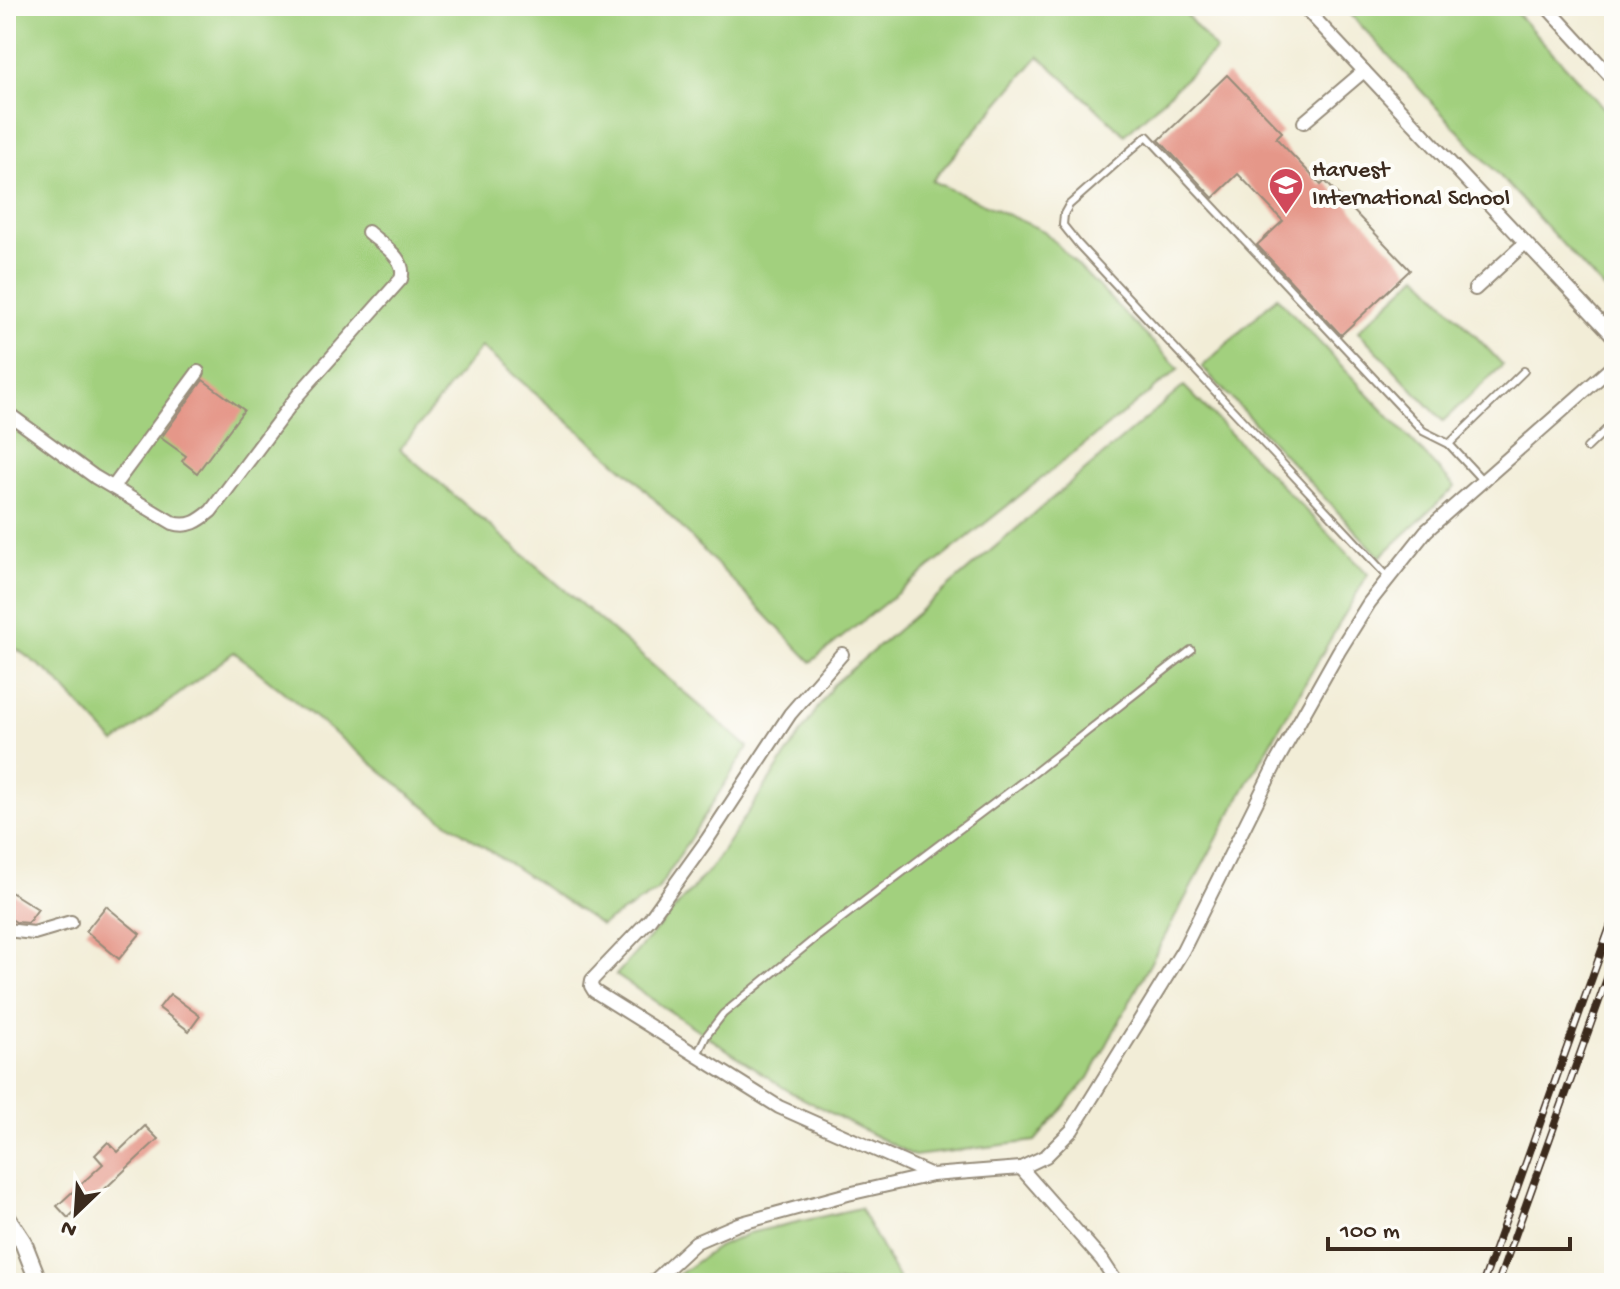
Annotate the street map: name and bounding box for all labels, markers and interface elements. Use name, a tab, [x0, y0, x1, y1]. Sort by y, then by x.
place label: Harvest International School	[1312, 157, 1510, 214]
school or university icon: Harvest International School	[1267, 166, 1305, 216]
north arrow	[36, 1173, 116, 1253]
scale bar	[1328, 1201, 1570, 1251]
text: N	[57, 1213, 81, 1242]
text: 100 m	[1339, 1218, 1400, 1247]

